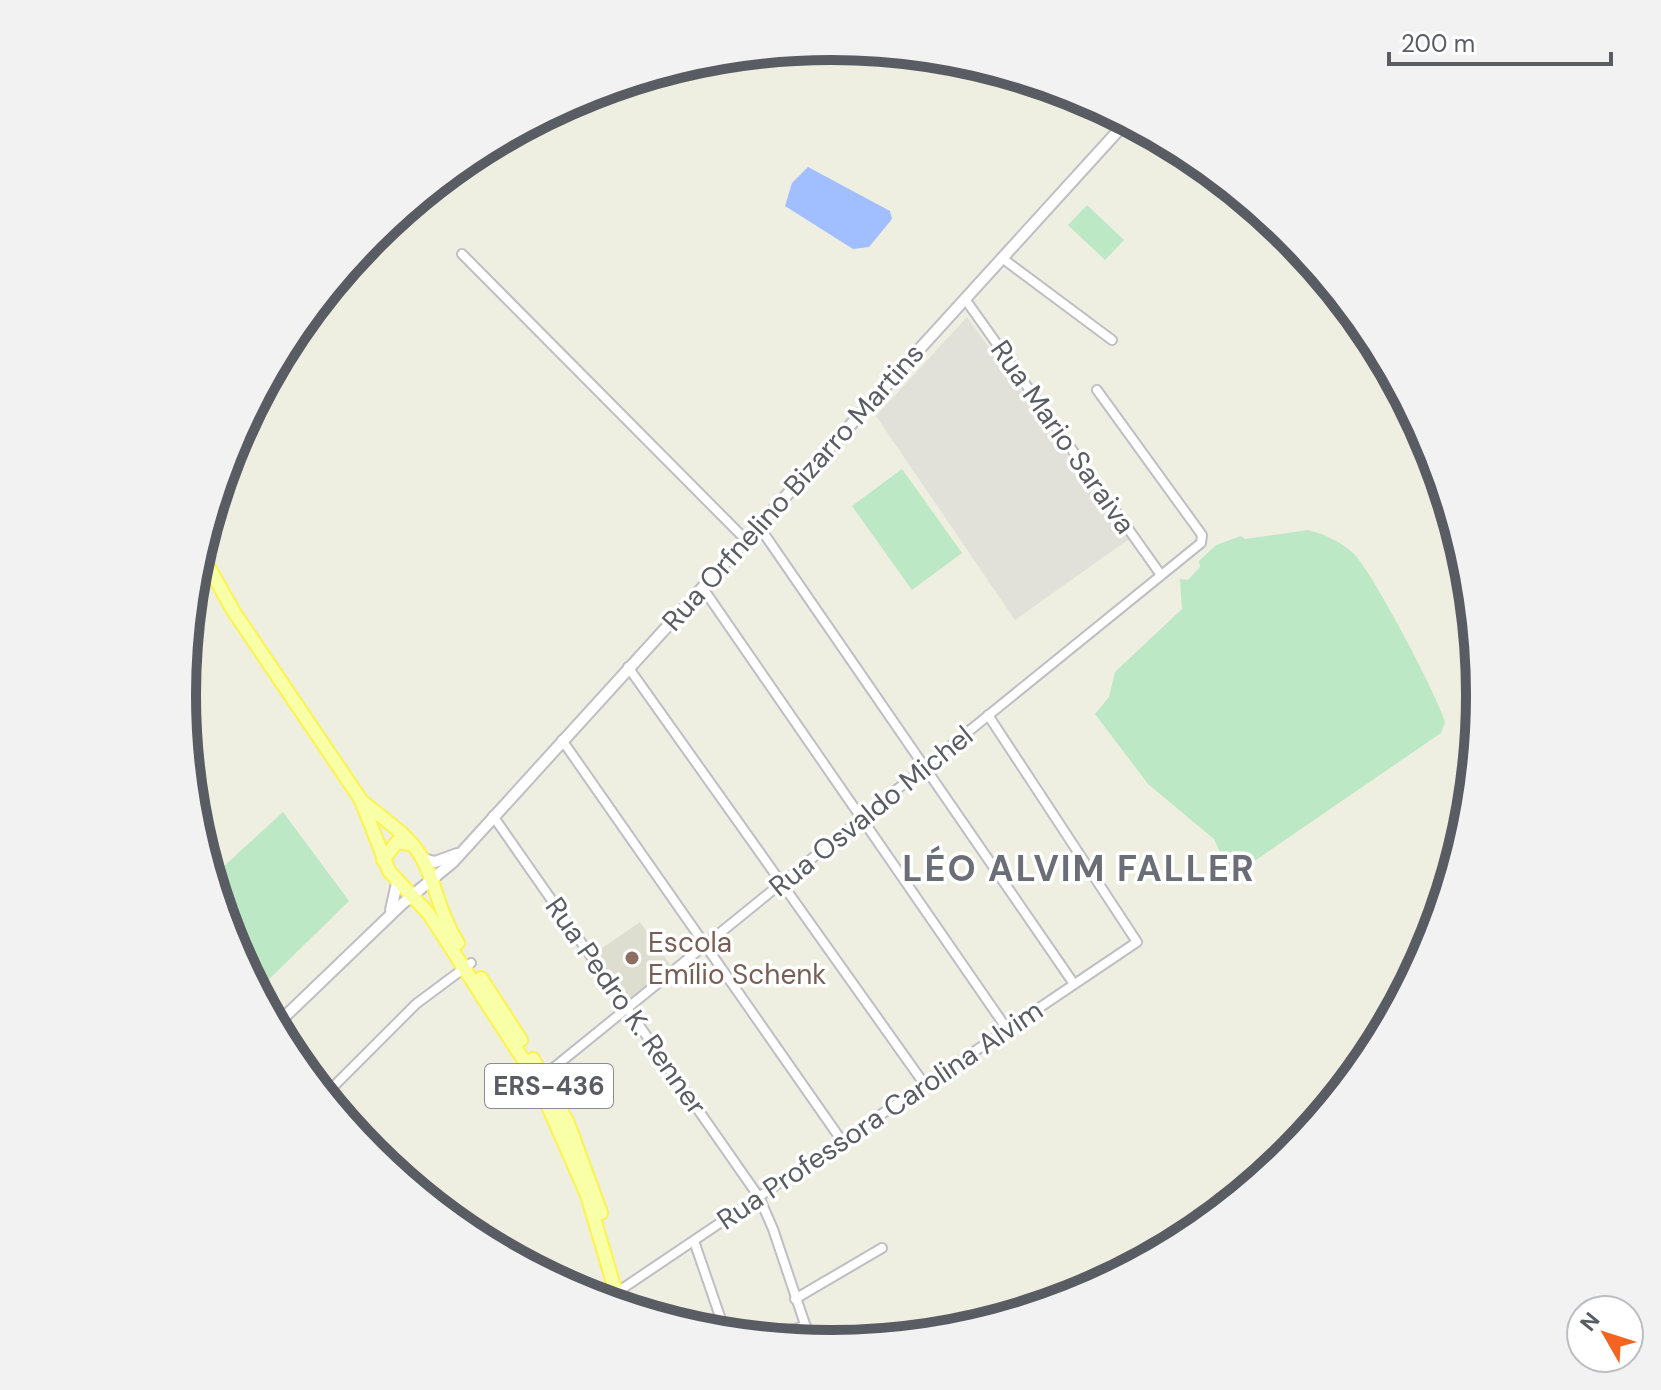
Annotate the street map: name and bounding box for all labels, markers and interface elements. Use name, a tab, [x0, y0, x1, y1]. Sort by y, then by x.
scale bar	[1389, 16, 1611, 66]
text: 200 m	[1401, 28, 1475, 59]
street label: Rua Mario Saraiva	[982, 333, 1144, 541]
street label: Rua Orfnelino Bizarro Martins	[654, 335, 932, 639]
street label: Rua Osvaldo Michel	[761, 717, 981, 905]
district label: LÉO ALVIM FALLER	[902, 845, 1256, 892]
street label: Rua Pedro K. Renner	[537, 890, 715, 1122]
place label: Escola Emílio Schenk	[648, 924, 826, 993]
marker: Escola Emílio Schenk	[623, 949, 641, 967]
street label: Rua Professora Carolina Alvim	[710, 992, 1050, 1238]
road number: ERS-436	[485, 1064, 613, 1108]
north arrow	[1565, 1294, 1645, 1374]
text: N	[1574, 1306, 1606, 1337]

